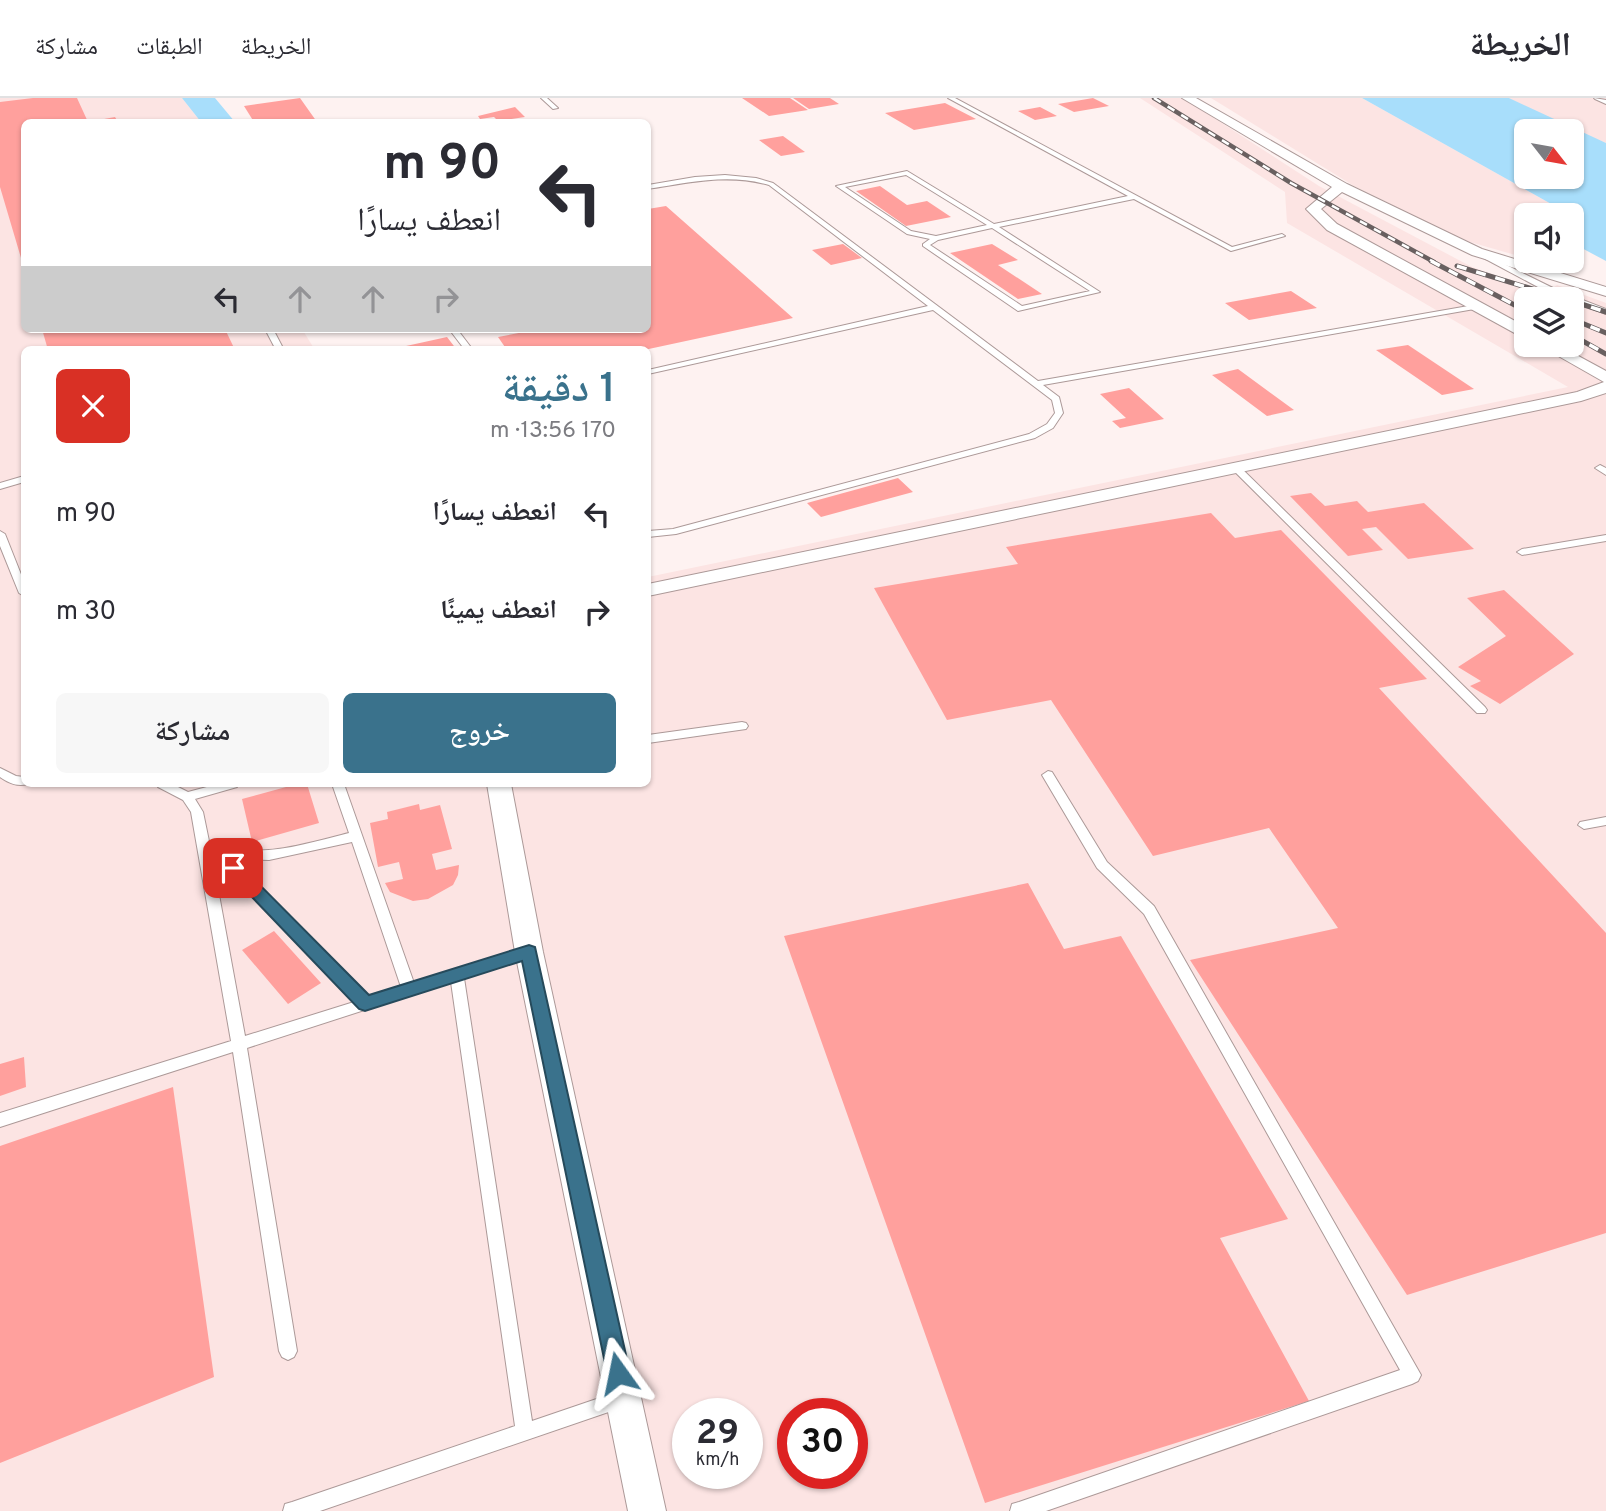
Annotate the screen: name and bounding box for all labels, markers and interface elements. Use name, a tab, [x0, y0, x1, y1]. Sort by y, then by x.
text: الخريطة	[1470, 26, 1571, 68]
text: مشاركة	[35, 33, 98, 63]
text: الطبقات	[136, 33, 203, 63]
text: الخريطة	[241, 33, 311, 63]
north arrow	[1514, 119, 1584, 189]
map controls	[1514, 119, 1584, 357]
text: 90 m	[383, 135, 501, 197]
icon: left	[525, 147, 616, 238]
text: انعطف يسارًا	[357, 202, 501, 242]
button: sound	[1514, 203, 1584, 273]
icon: left	[208, 280, 246, 318]
icon: ahead	[281, 280, 319, 318]
icon: ahead	[354, 280, 392, 318]
icon: right	[427, 280, 465, 318]
button: layers	[1514, 287, 1584, 357]
text: 1 دقيقة	[502, 364, 616, 417]
button: close	[56, 369, 130, 443]
text: 170 m · 13:56	[490, 417, 616, 446]
icon: left	[578, 495, 616, 533]
text: انعطف يسارًا	[433, 497, 557, 530]
text: 90 m	[56, 498, 116, 531]
icon: right	[578, 593, 616, 631]
text: انعطف يمينًا	[440, 595, 557, 628]
text: 30 m	[56, 596, 116, 629]
button: مشاركة	[56, 693, 329, 773]
button: خروج	[343, 693, 616, 773]
pin	[203, 838, 263, 898]
icon: arrive	[214, 849, 252, 887]
position arrow	[581, 1336, 655, 1410]
speed limit sign: 30	[777, 1398, 868, 1489]
text: 29	[696, 1412, 739, 1456]
text: km/h	[696, 1449, 739, 1472]

